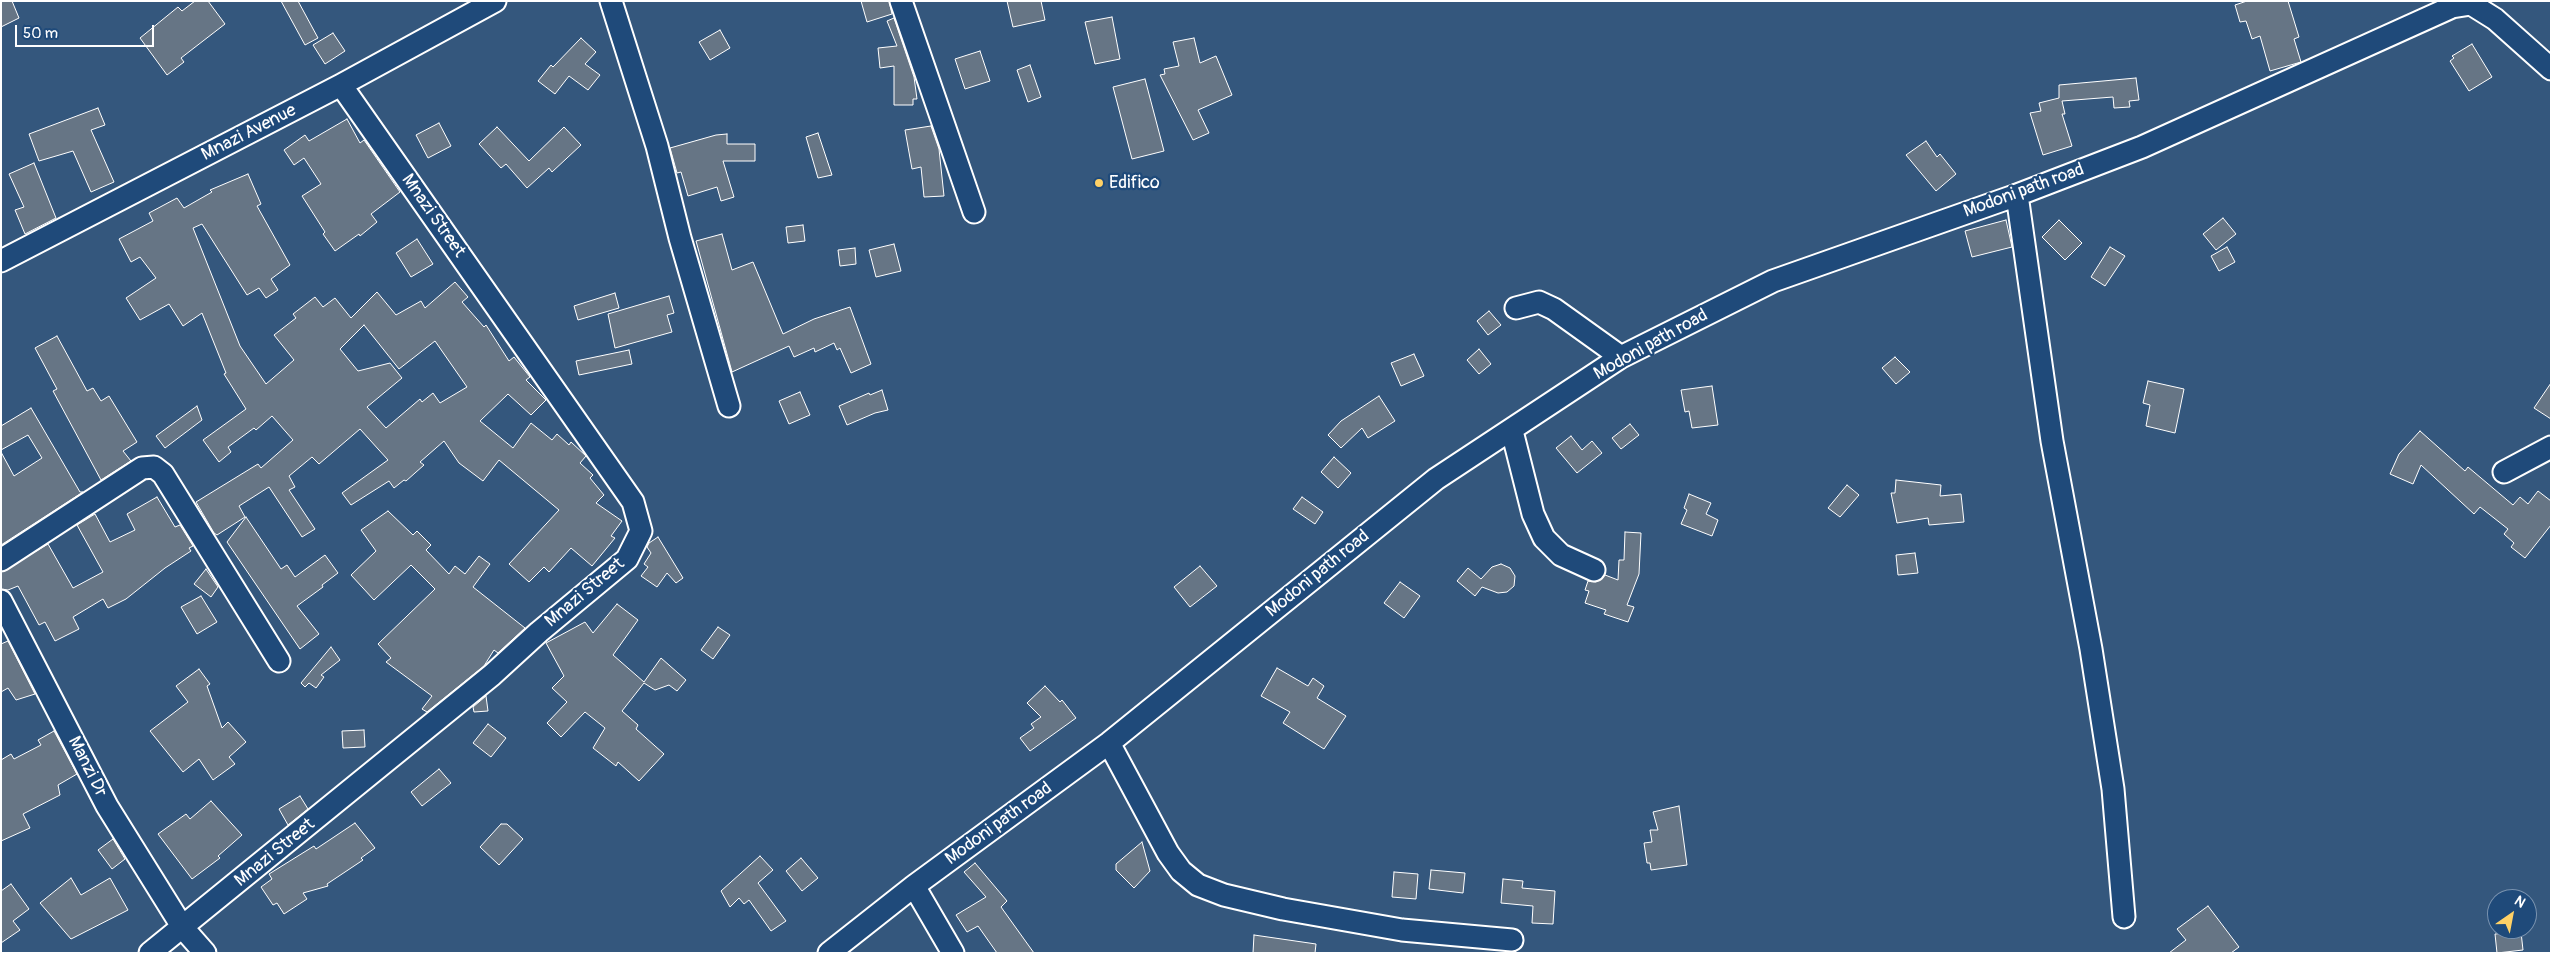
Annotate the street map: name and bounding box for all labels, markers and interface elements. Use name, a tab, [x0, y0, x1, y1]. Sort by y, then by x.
scale bar	[18, 15, 156, 47]
text: 50 m	[23, 24, 58, 43]
street label: Mnazi Avenue	[198, 100, 300, 166]
street label: Modoni path road	[1961, 159, 2087, 223]
street label: Mnazi Street	[396, 170, 470, 262]
place label: Edifico	[1109, 172, 1160, 194]
marker: Edifico	[1093, 177, 1105, 189]
street label: Modoni path road	[1590, 305, 1712, 385]
street label: Modoni path road	[1262, 526, 1374, 622]
street label: Mnazi Street	[541, 554, 629, 632]
street label: Manzi Dr	[63, 733, 111, 801]
street label: Modoni path road	[941, 778, 1057, 870]
street label: Mnazi Street	[231, 814, 319, 892]
north arrow	[2487, 889, 2537, 939]
text: N	[2511, 892, 2528, 912]

